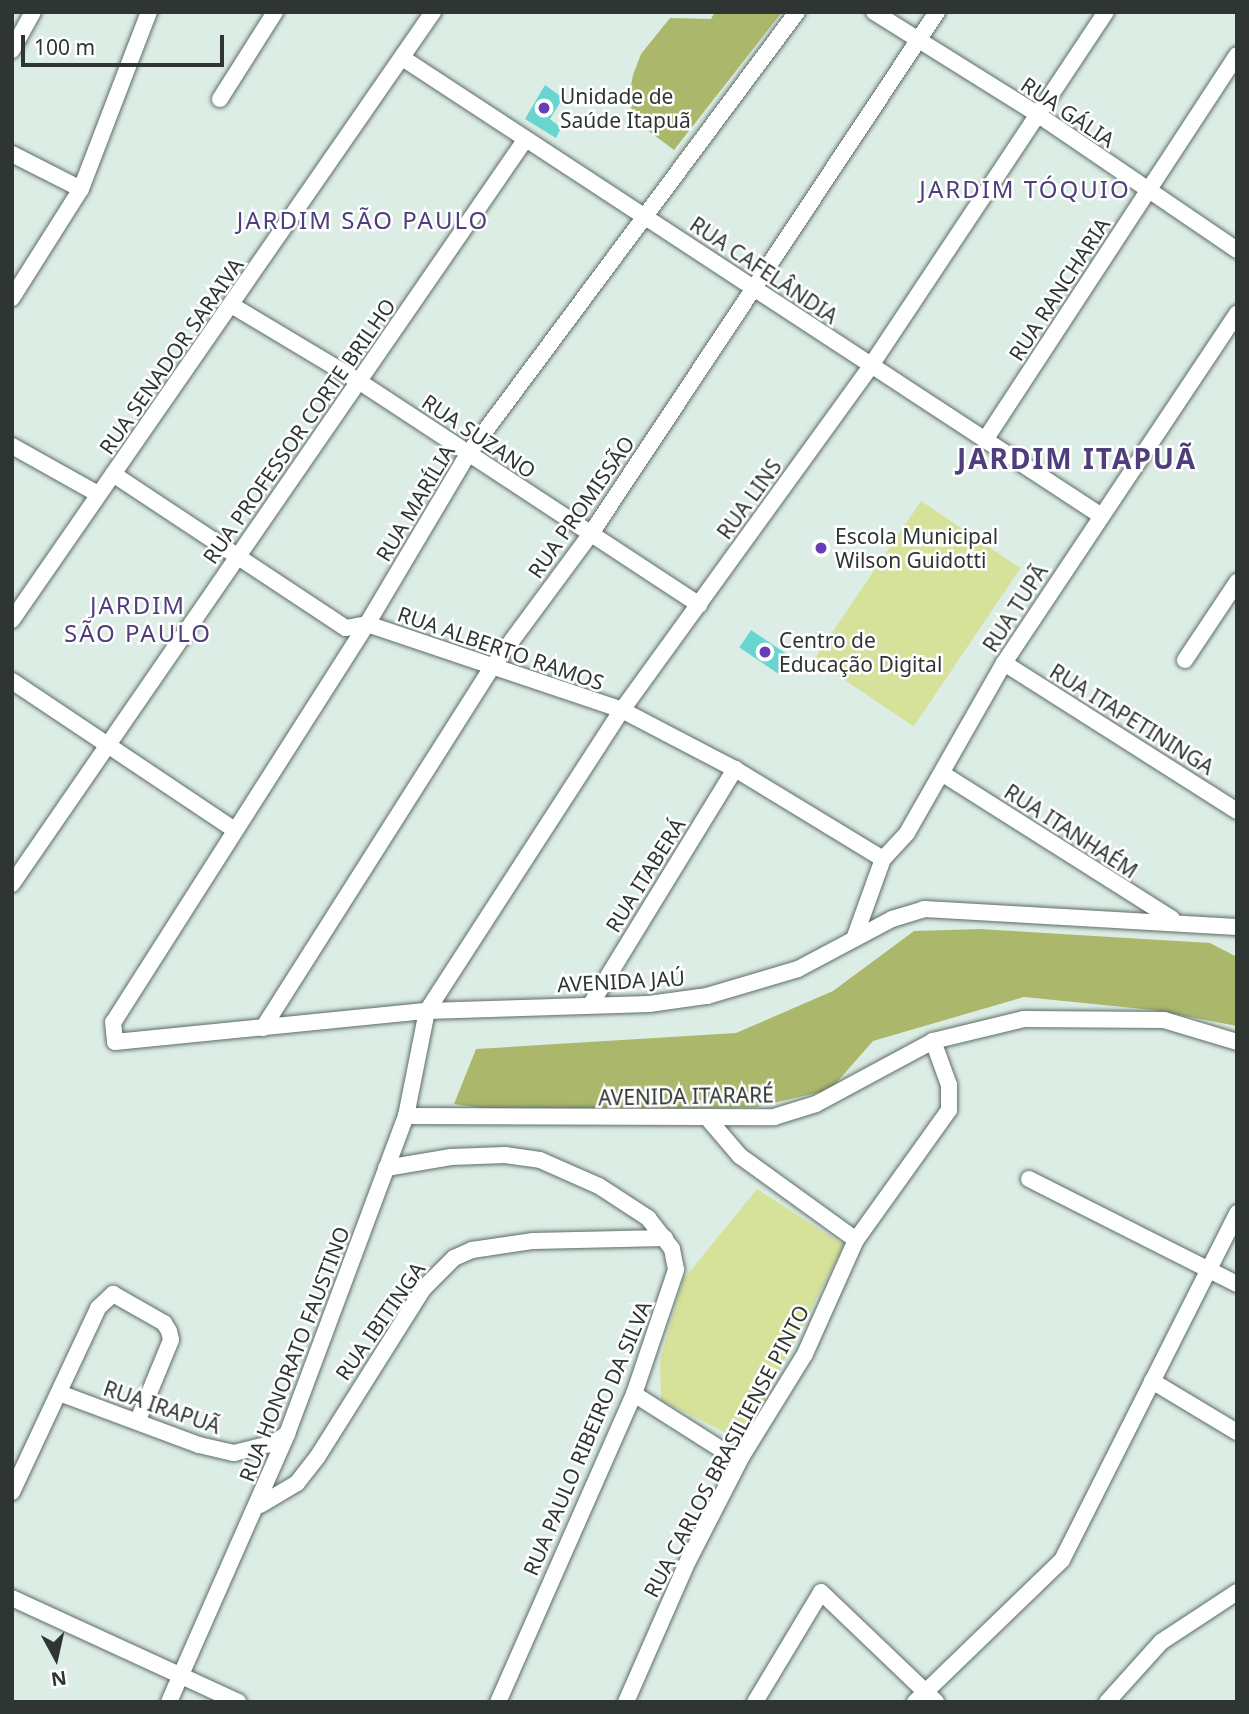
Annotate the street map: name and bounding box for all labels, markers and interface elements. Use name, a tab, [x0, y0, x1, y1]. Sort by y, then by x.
scale bar	[24, 21, 228, 65]
text: 100 m	[34, 33, 95, 61]
street label: RUA GÁLIA	[1016, 72, 1120, 152]
place label: Unidade de Saúde Itapuã	[560, 83, 691, 133]
marker: Unidade de Saúde Itapuã	[534, 98, 554, 118]
district label: JARDIM TÓQUIO	[921, 175, 1129, 203]
district label: JARDIM SÃO PAULO	[239, 206, 487, 234]
street label: RUA CAFELÂNDIA	[685, 211, 843, 329]
street label: RUA RANCHARIA	[1003, 213, 1115, 365]
street label: RUA SENADOR SARAIVA	[94, 253, 248, 459]
street label: RUA PROFESSOR CORTE BRILHO	[198, 294, 400, 568]
street label: RUA SUZANO	[417, 389, 541, 483]
street label: RUA PROMISSÃO	[523, 431, 639, 583]
street label: RUA MARÍLIA	[370, 440, 460, 566]
district label: JARDIM ITAPUÃ	[959, 441, 1195, 475]
street label: RUA LINS	[712, 454, 786, 544]
place label: Escola Municipal Wilson Guidotti	[835, 523, 998, 573]
marker: Escola Municipal Wilson Guidotti	[813, 540, 829, 556]
street label: RUA TUPÃ	[977, 560, 1053, 656]
district label: JARDIM SÃO PAULO	[65, 591, 211, 647]
street label: RUA ALBERTO RAMOS	[395, 601, 607, 695]
place label: Centro de Educação Digital	[779, 627, 942, 677]
marker: Centro de Educação Digital	[757, 644, 773, 660]
street label: RUA ITAPETININGA	[1045, 658, 1219, 780]
street label: RUA ITANHAÉM	[1000, 779, 1142, 883]
street label: RUA ITABERÁ	[600, 813, 690, 937]
street label: AVENIDA JAÚ	[556, 965, 686, 997]
street label: AVENIDA ITARARÉ	[598, 1082, 774, 1110]
street label: RUA HONORATO FAUSTINO	[234, 1223, 354, 1485]
street label: RUA IBITINGA	[330, 1257, 430, 1385]
street label: RUA PAULO RIBEIRO DA SILVA	[518, 1297, 656, 1579]
street label: RUA CARLOS BRASILIENSE PINTO	[638, 1301, 814, 1601]
street label: RUA IRAPUÃ	[100, 1375, 224, 1439]
north arrow	[21, 1623, 91, 1693]
text: N	[49, 1665, 68, 1693]

